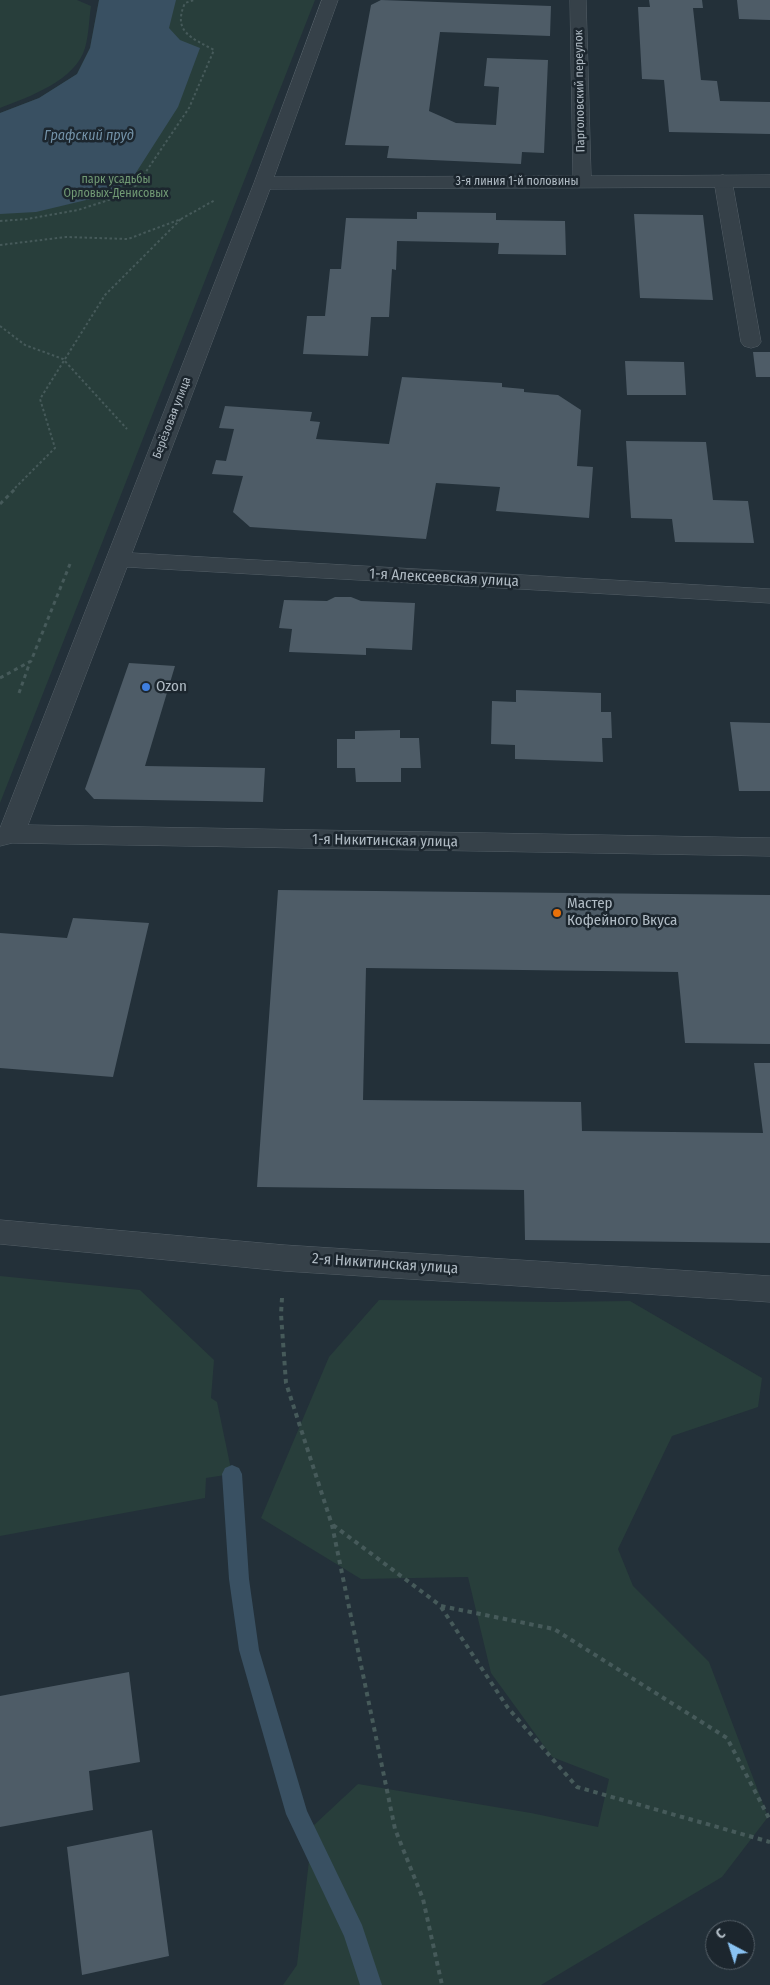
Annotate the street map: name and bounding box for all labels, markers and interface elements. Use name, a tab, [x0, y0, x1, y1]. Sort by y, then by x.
street label: Парголовский переулок	[572, 29, 588, 153]
water label: Графский пруд	[44, 128, 134, 144]
park label: парк усадьбы Орловых-Денисовых	[63, 173, 169, 201]
street label: 3-я линия 1-й половины	[456, 175, 578, 189]
street label: Берёзовая улица	[150, 375, 194, 461]
street label: 1-я Алексеевская улица	[369, 565, 519, 591]
place label: Ozon	[156, 678, 187, 696]
marker: Ozon	[140, 681, 152, 693]
street label: 1-я Никитинская улица	[312, 831, 458, 851]
place label: Мастер Кофейного Вкуса	[567, 895, 677, 930]
marker: Мастер Кофейного Вкуса	[551, 907, 563, 919]
street label: 2-я Никитинская улица	[311, 1250, 459, 1278]
north arrow	[705, 1920, 755, 1970]
text: С	[712, 1925, 729, 1943]

